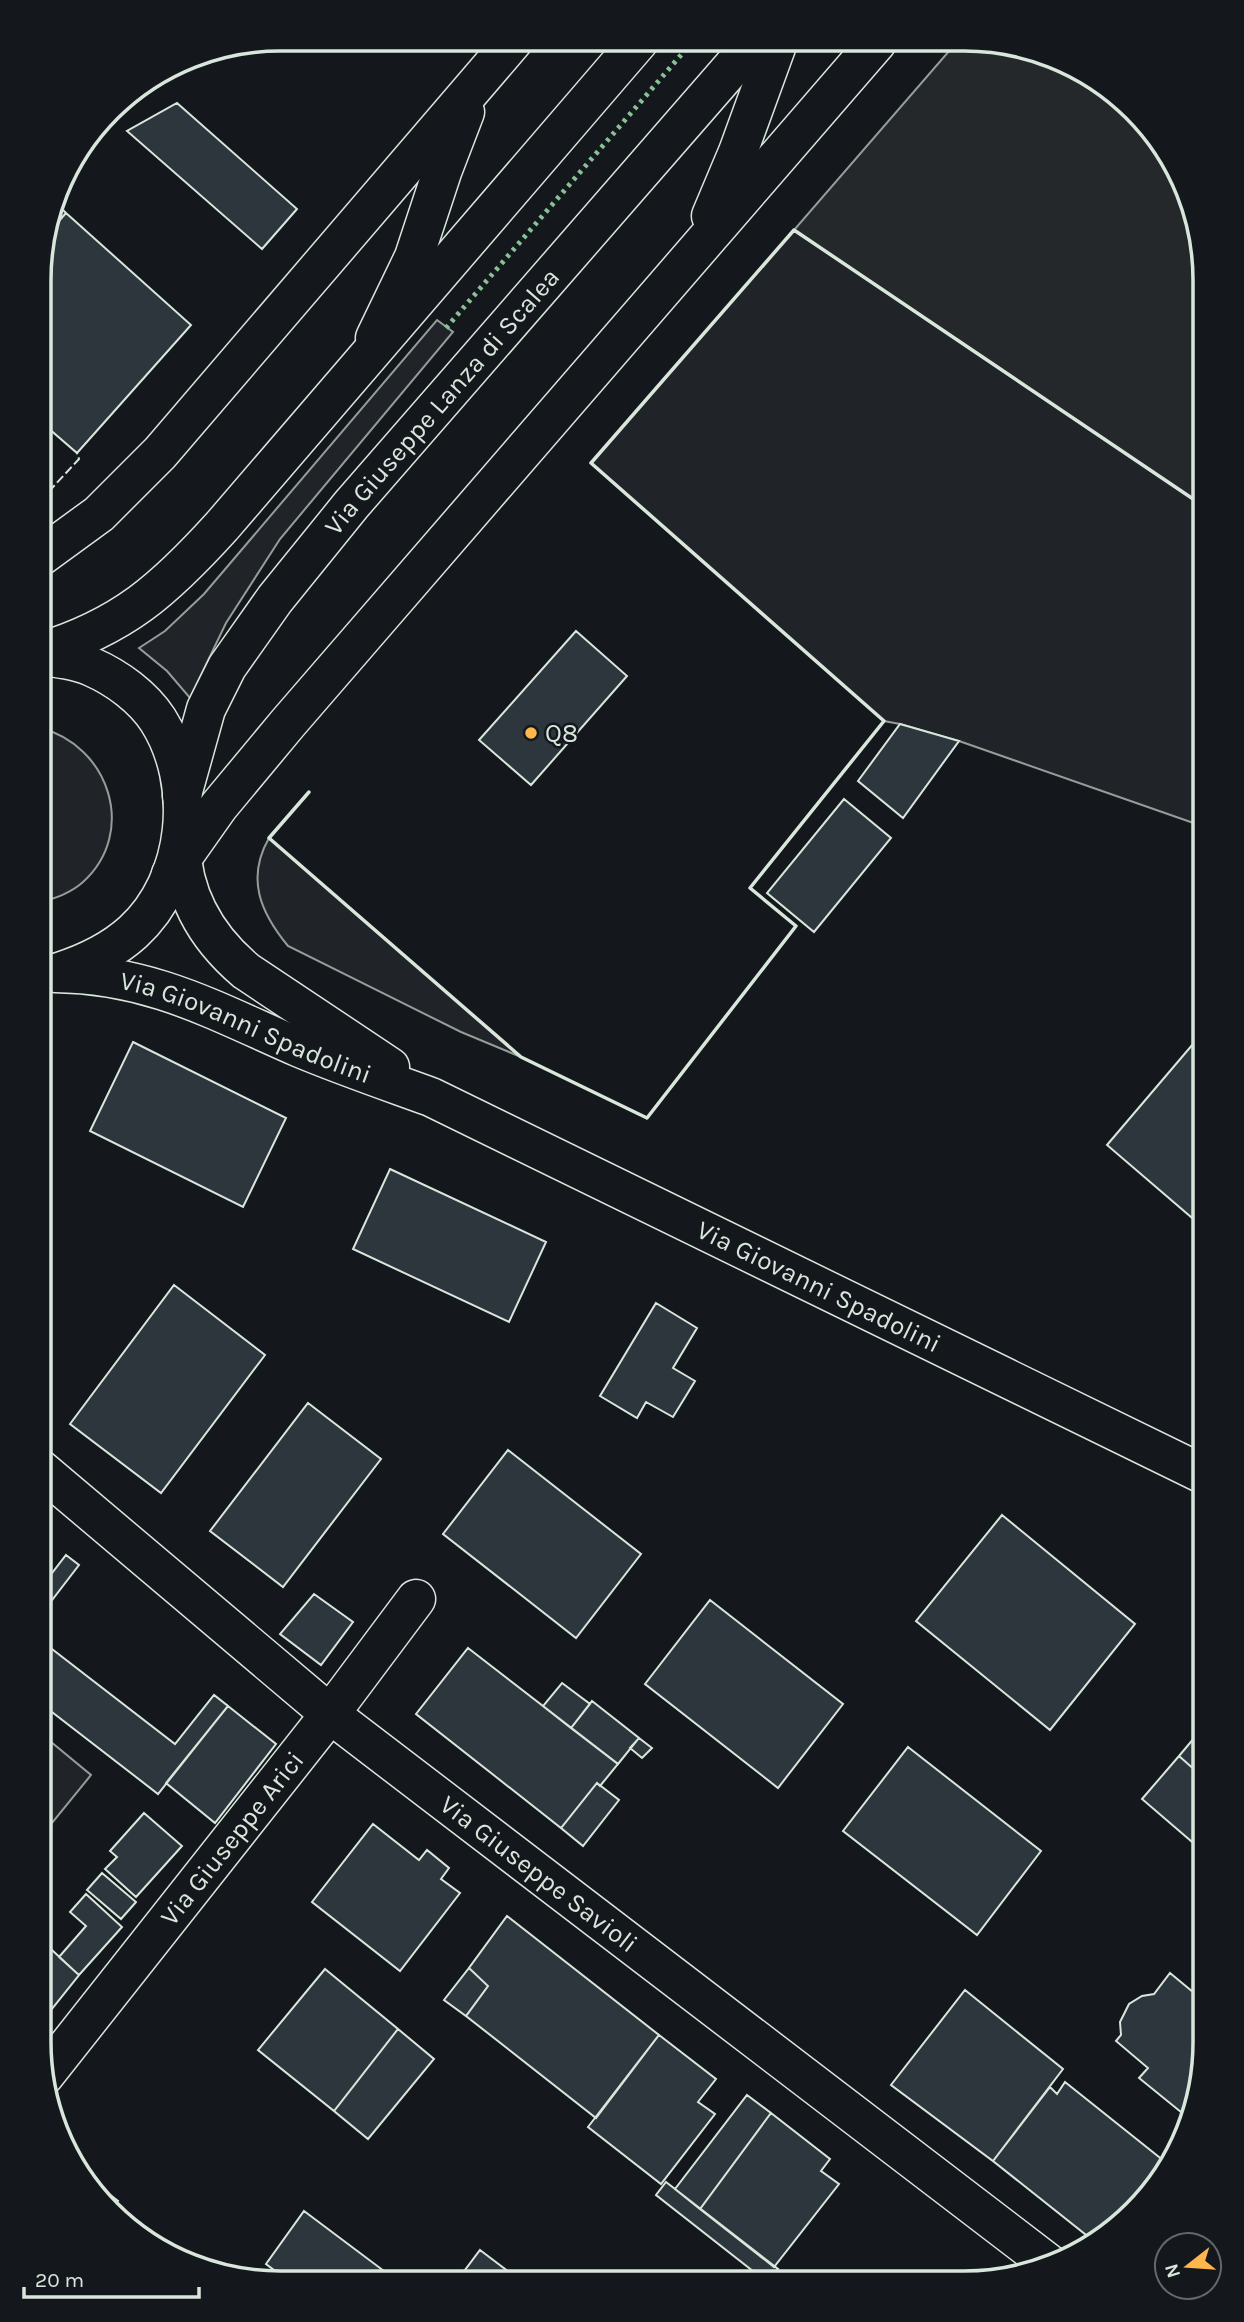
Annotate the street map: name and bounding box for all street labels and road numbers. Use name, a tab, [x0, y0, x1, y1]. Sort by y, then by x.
street label: Via Giuseppe Lanza di Scalea	[318, 262, 566, 541]
street label: Via Giovanni Spadolini	[117, 965, 376, 1090]
street label: Via Giovanni Spadolini	[692, 1214, 946, 1360]
street label: Via Giuseppe Arici	[154, 1745, 311, 1932]
street label: Via Giuseppe Savioli	[434, 1789, 643, 1959]

